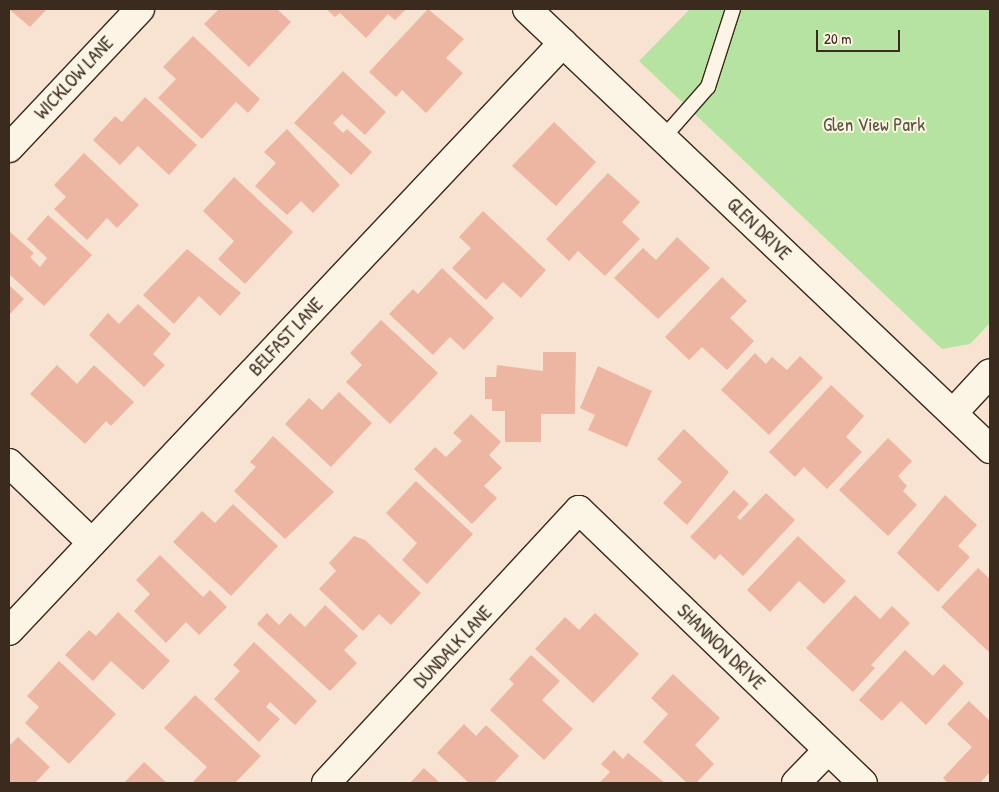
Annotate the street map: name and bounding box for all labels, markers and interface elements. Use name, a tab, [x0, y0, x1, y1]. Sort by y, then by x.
scale bar	[819, 20, 903, 52]
text: 20 m	[824, 28, 851, 49]
street label: WICKLOW LANE	[30, 32, 118, 124]
park label: Glen View Park	[823, 114, 925, 136]
street label: GLEN DRIVE	[722, 193, 796, 265]
street label: BELFAST LANE	[244, 293, 328, 381]
street label: SHANNON DRIVE	[672, 599, 770, 695]
street label: DUNDALK LANE	[409, 601, 497, 693]

